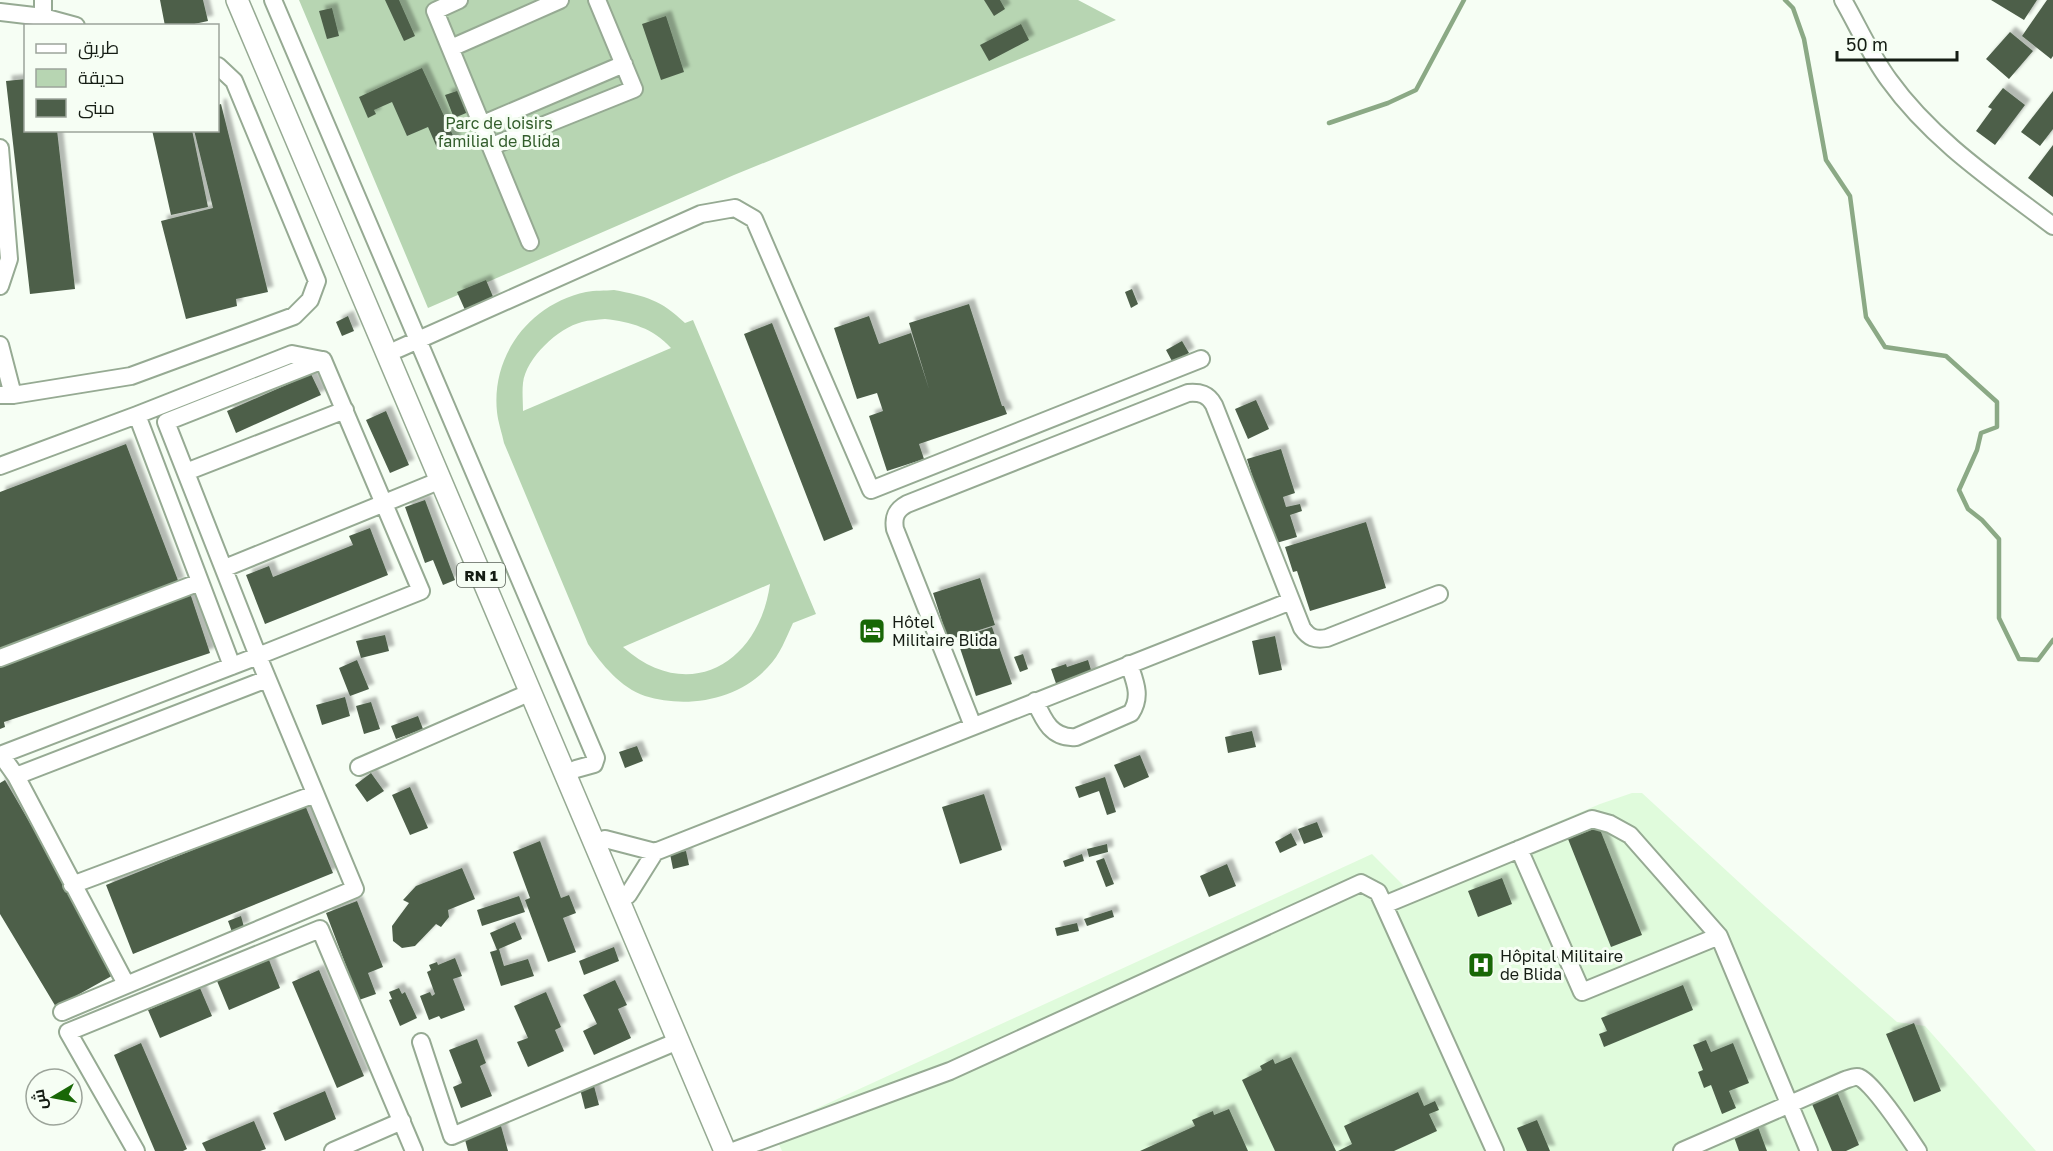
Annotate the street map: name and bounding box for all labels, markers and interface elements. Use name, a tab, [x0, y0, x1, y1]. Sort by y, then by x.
legend	[24, 24, 219, 132]
scale bar	[1837, 24, 1957, 62]
text: 50 m	[1846, 33, 1888, 55]
text: طريق	[78, 36, 119, 60]
text: حديقة	[78, 66, 124, 88]
text: مبنى	[78, 96, 115, 119]
park label: Parc de loisirs familial de Blida	[438, 113, 560, 151]
road number: RN 1	[457, 563, 505, 587]
place label: Hôtel Militaire Blida	[892, 612, 998, 650]
hotel icon: Hôtel Militaire Blida	[857, 616, 887, 646]
place label: Hôpital Militaire de Blida	[1500, 946, 1623, 984]
hospital icon: Hôpital Militaire de Blida	[1466, 950, 1496, 980]
north arrow	[24, 1067, 84, 1127]
text: ش	[28, 1088, 51, 1111]

